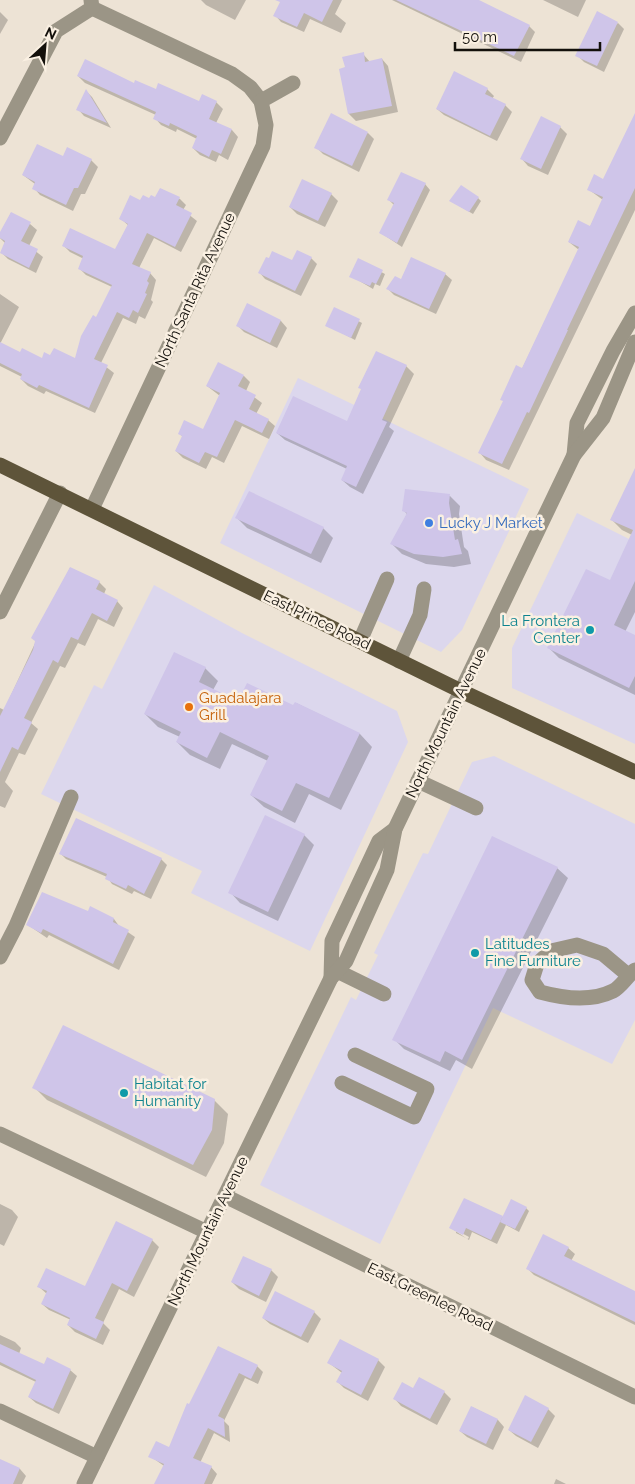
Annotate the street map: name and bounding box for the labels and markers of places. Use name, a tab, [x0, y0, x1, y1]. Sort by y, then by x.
place label: Lucky J Market	[439, 514, 543, 532]
marker: Lucky J Market	[423, 517, 435, 529]
place label: La Frontera Center	[501, 612, 581, 647]
marker: La Frontera Center	[584, 624, 596, 636]
place label: Guadalajara Grill	[199, 689, 282, 724]
marker: Guadalajara Grill	[183, 701, 195, 713]
place label: Latitudes Fine Furniture	[485, 935, 581, 970]
marker: Latitudes Fine Furniture	[469, 947, 481, 959]
place label: Habitat for Humanity	[134, 1075, 207, 1110]
marker: Habitat for Humanity	[118, 1087, 130, 1099]

